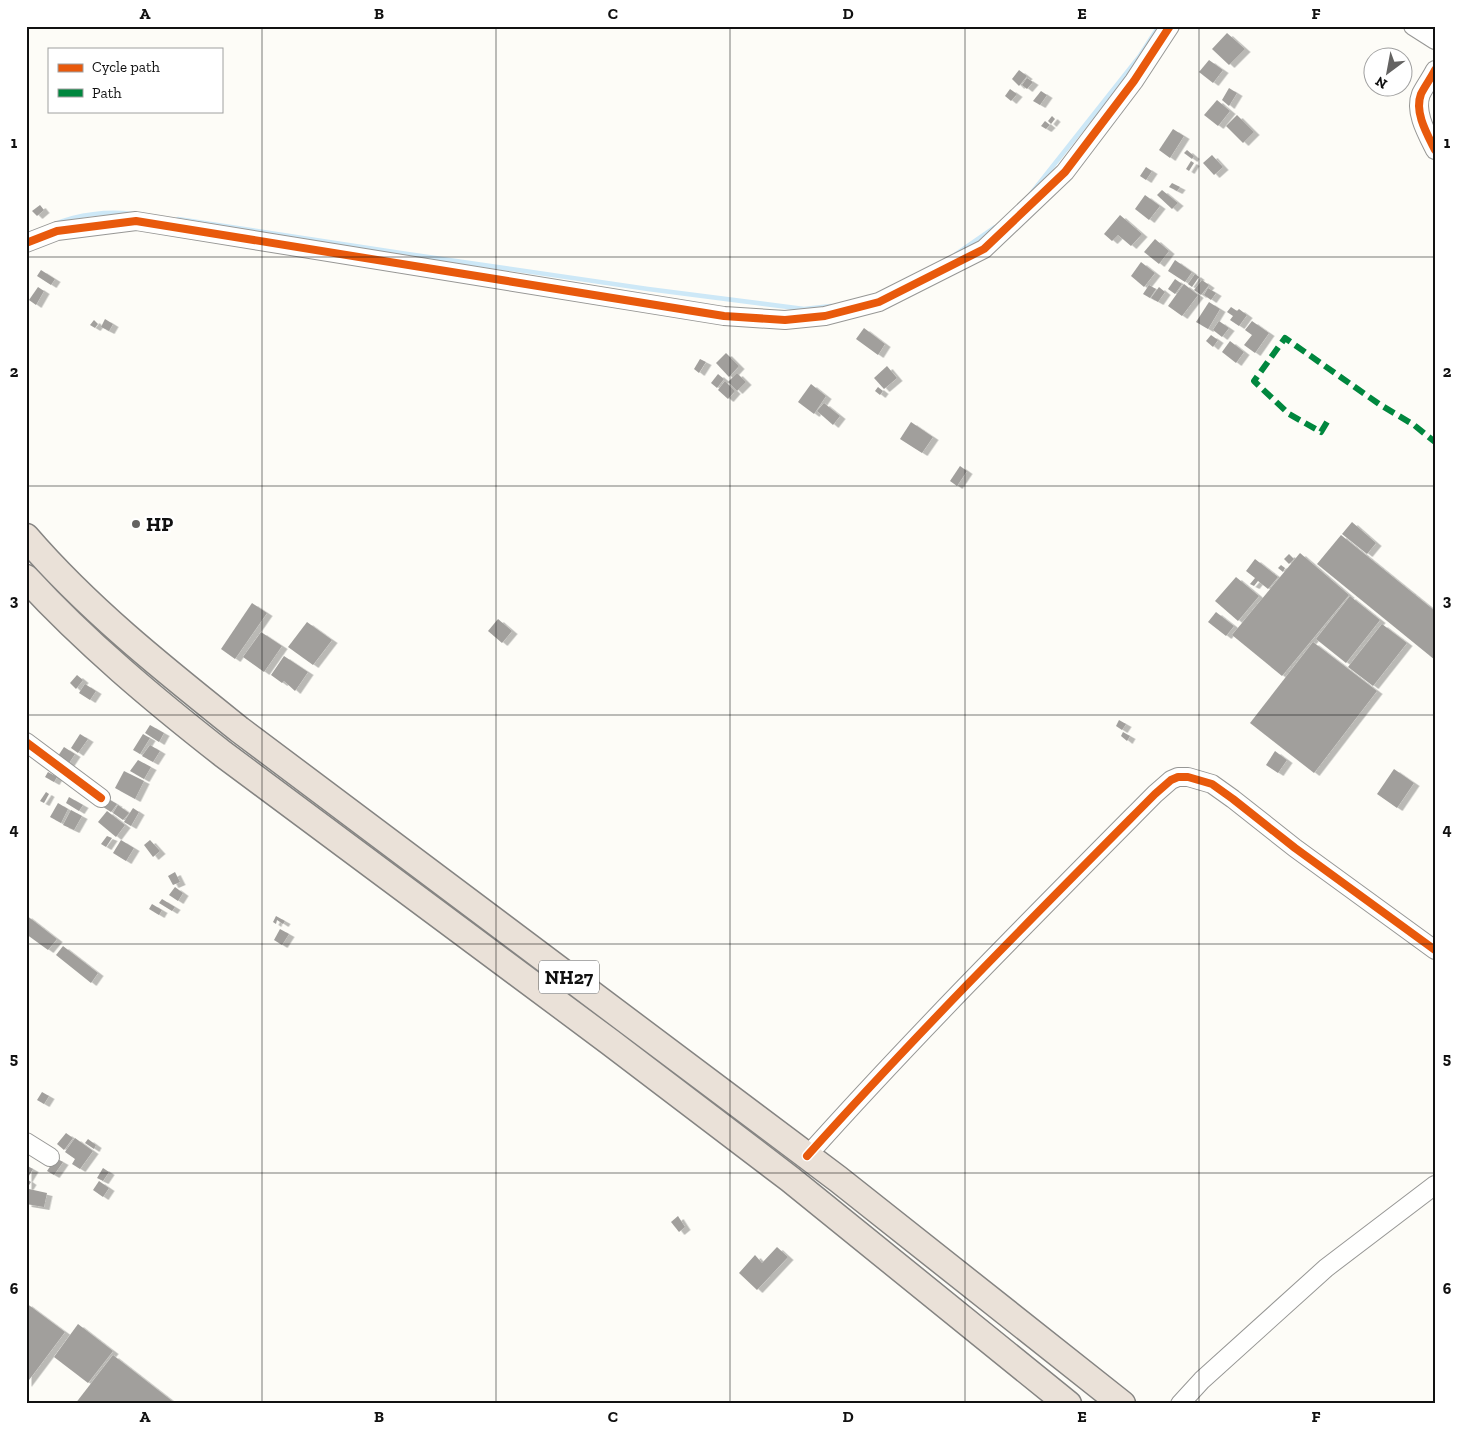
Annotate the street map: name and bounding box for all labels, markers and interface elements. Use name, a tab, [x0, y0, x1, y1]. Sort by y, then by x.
text: A	[140, 4, 151, 23]
text: B	[374, 4, 384, 23]
text: C	[608, 4, 618, 23]
text: D	[842, 4, 854, 23]
text: E	[1077, 4, 1087, 23]
text: F	[1311, 4, 1321, 23]
legend	[48, 48, 222, 112]
north arrow	[1364, 48, 1414, 98]
text: Cycle path	[92, 58, 161, 76]
text: N	[1372, 72, 1390, 93]
text: Path	[92, 84, 122, 102]
text: 1	[11, 133, 18, 152]
text: 1	[1444, 133, 1451, 152]
text: 2	[10, 362, 19, 381]
text: 2	[1443, 362, 1452, 381]
place label: HP	[146, 512, 173, 536]
marker: HP	[130, 518, 142, 530]
text: 3	[10, 591, 19, 610]
text: 3	[1443, 591, 1452, 610]
text: 4	[9, 820, 19, 839]
text: 4	[1442, 820, 1452, 839]
road number: NH27	[539, 960, 599, 994]
text: 5	[10, 1049, 18, 1068]
text: 5	[1443, 1049, 1451, 1068]
text: 6	[10, 1279, 19, 1298]
text: 6	[1443, 1279, 1452, 1298]
text: A	[140, 1407, 151, 1426]
text: B	[374, 1407, 384, 1426]
text: C	[608, 1407, 618, 1426]
text: D	[842, 1407, 854, 1426]
text: E	[1077, 1407, 1087, 1426]
text: F	[1311, 1407, 1321, 1426]

